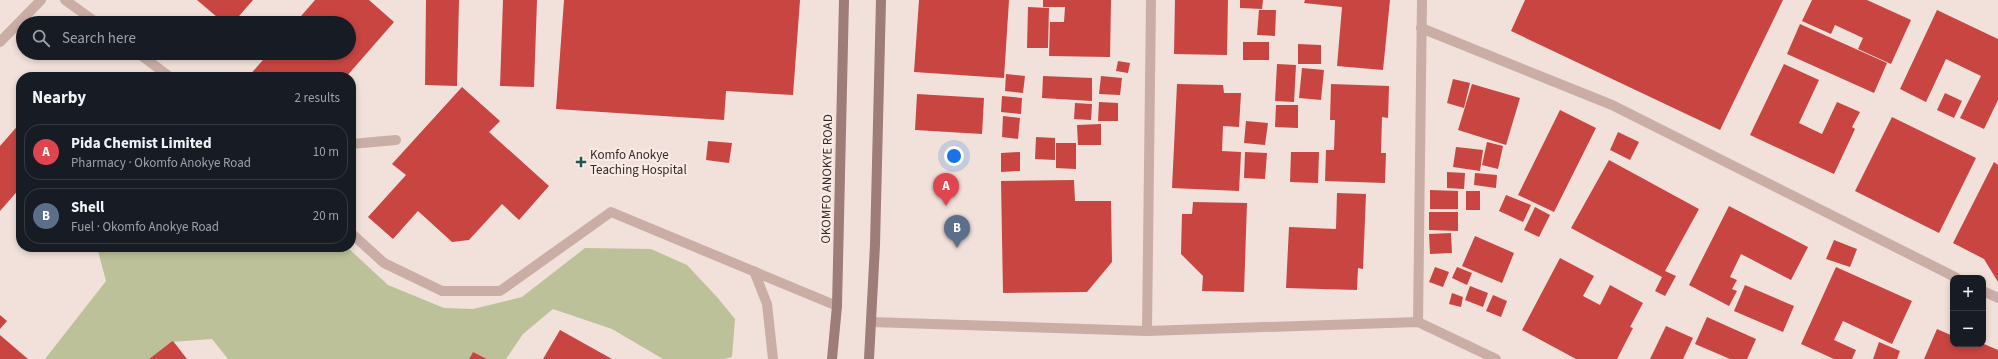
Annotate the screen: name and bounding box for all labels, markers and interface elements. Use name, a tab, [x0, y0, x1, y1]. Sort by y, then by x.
search box	[16, 16, 356, 60]
icon: search	[30, 27, 52, 49]
text: Search here	[62, 28, 136, 49]
text: Nearby	[32, 86, 86, 110]
text: 2 results	[295, 89, 340, 107]
street label: OKOMFO ANOKYE ROAD	[817, 114, 837, 244]
text: Pida Chemist Limited	[71, 133, 211, 154]
text: A	[42, 143, 50, 161]
text: 10 m	[313, 143, 339, 161]
place label: Komfo Anokye Teaching Hospital	[590, 146, 687, 179]
your location	[944, 146, 964, 166]
text: Pharmacy · Okomfo Anokye Road	[71, 154, 251, 172]
marker: Komfo Anokye Teaching Hospital	[575, 156, 587, 168]
pin: A	[933, 173, 959, 206]
text: Shell	[71, 197, 104, 218]
text: B	[42, 207, 50, 225]
text: 20 m	[313, 207, 339, 225]
pin: B	[944, 215, 970, 248]
text: Fuel · Okomfo Anokye Road	[71, 218, 219, 236]
map controls	[1950, 275, 1986, 347]
button: +	[1950, 275, 1986, 311]
button: −	[1950, 311, 1986, 347]

